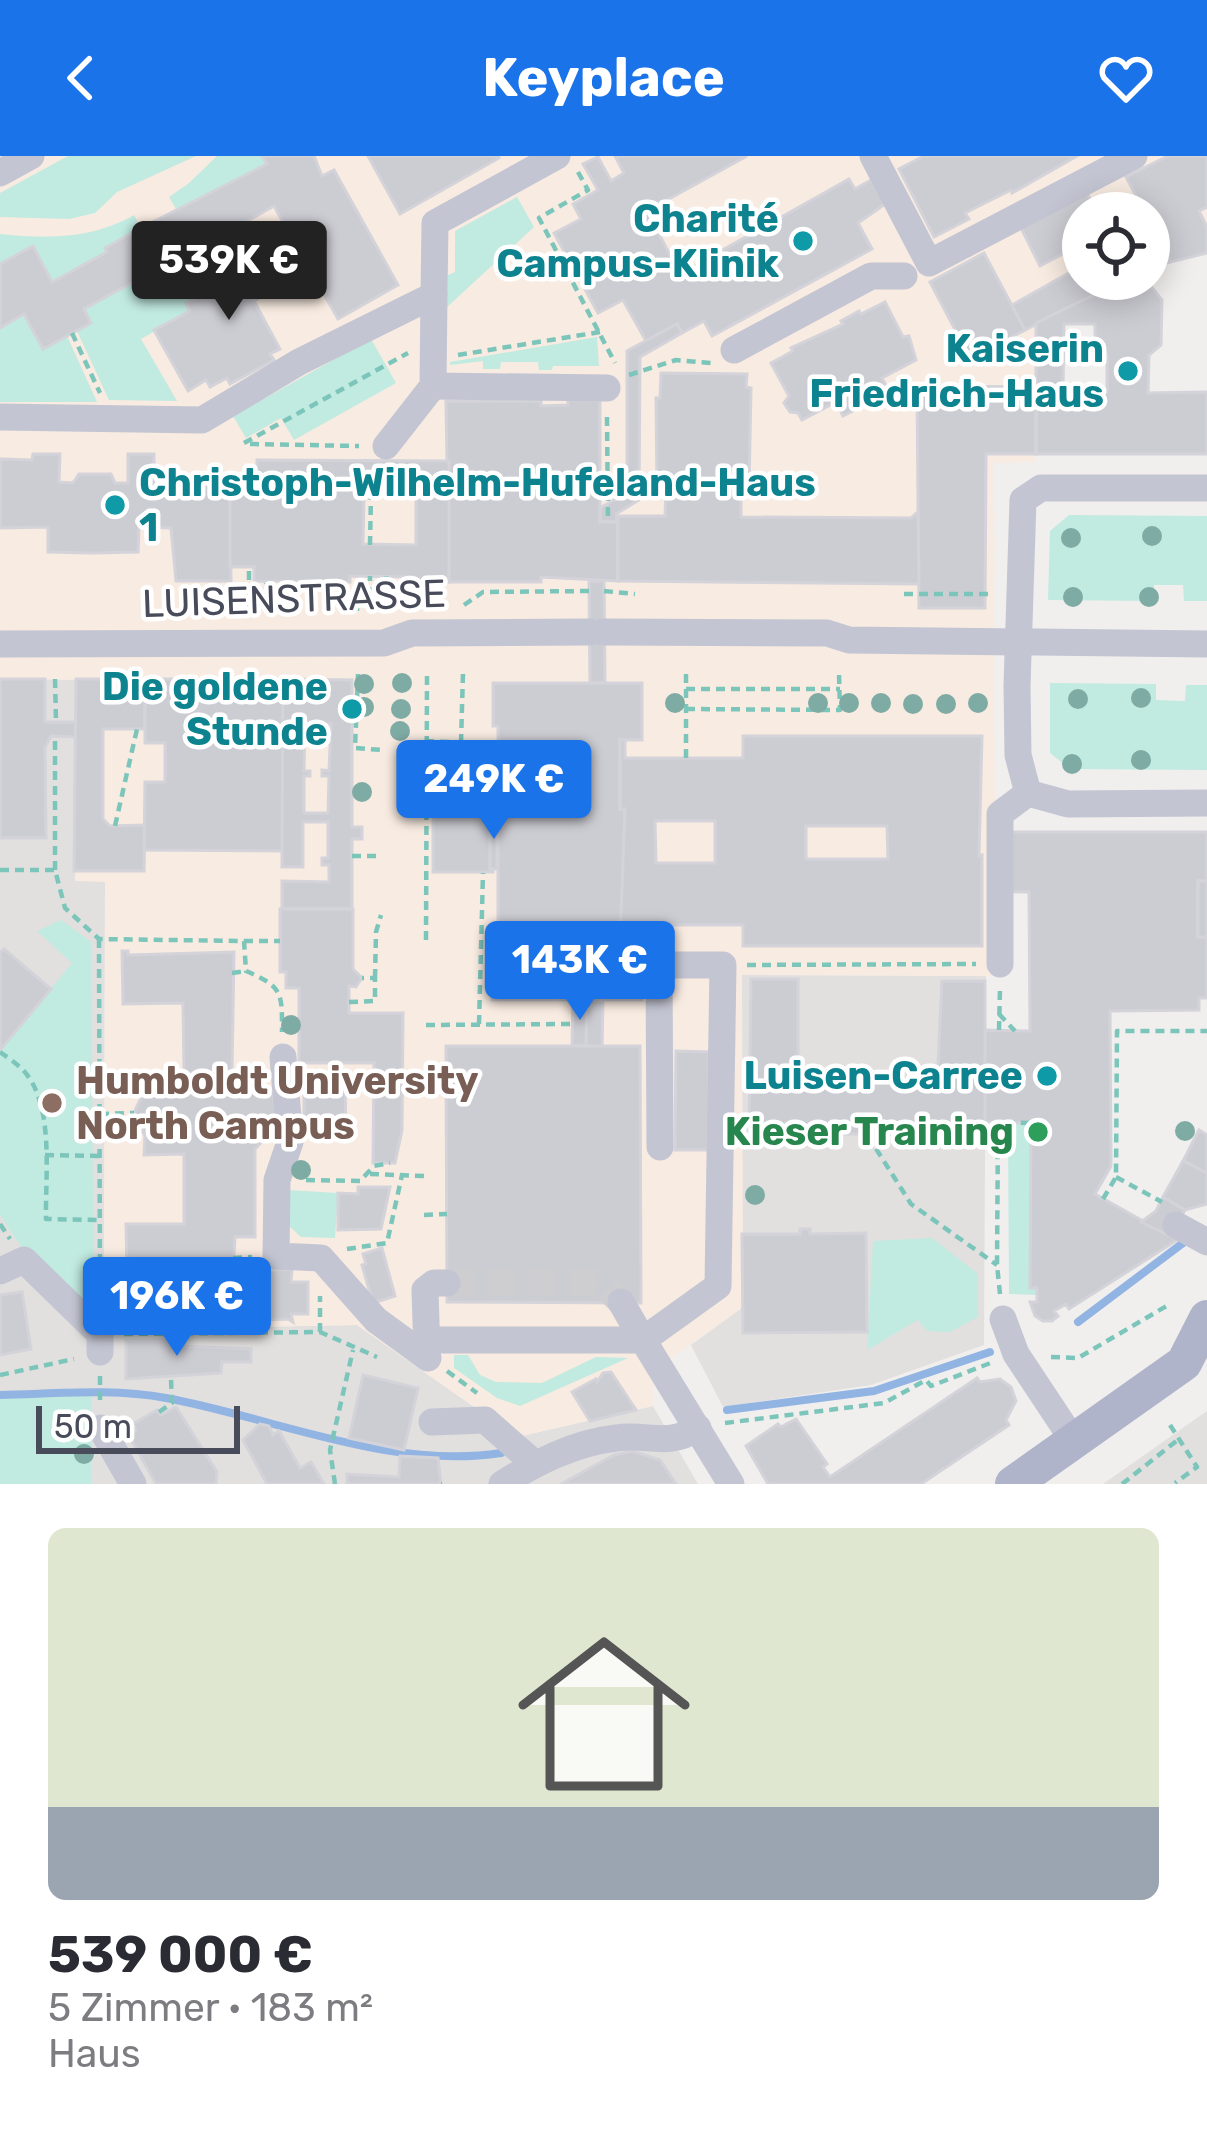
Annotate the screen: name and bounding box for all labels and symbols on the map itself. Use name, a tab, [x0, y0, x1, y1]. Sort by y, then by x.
place label: Charité Campus-Klinik	[496, 196, 779, 287]
pin: 539K €	[131, 221, 327, 323]
marker: Charité Campus-Klinik	[790, 228, 816, 254]
place label: Kaiserin Friedrich-Haus	[809, 326, 1104, 417]
marker: Kaiserin Friedrich-Haus	[1115, 358, 1141, 384]
place label: Christoph-Wilhelm-Hufeland-Haus 1	[139, 460, 816, 551]
marker: Christoph-Wilhelm-Hufeland-Haus 1	[102, 492, 128, 518]
street label: LUISENSTRASSE	[141, 571, 447, 627]
place label: Die goldene Stunde	[102, 664, 328, 755]
marker: Die goldene Stunde	[339, 696, 365, 722]
pin: 249K €	[396, 740, 592, 842]
pin: 143K €	[482, 921, 678, 1023]
place label: Luisen-Carree	[743, 1053, 1023, 1099]
place label: Humboldt University North Campus	[76, 1058, 479, 1149]
marker: Luisen-Carree	[1034, 1063, 1060, 1089]
marker: Humboldt University North Campus	[39, 1090, 65, 1116]
place label: Kieser Training	[725, 1109, 1014, 1155]
marker: Kieser Training	[1025, 1119, 1051, 1145]
pin: 196K €	[79, 1257, 275, 1359]
scale bar	[36, 1400, 240, 1453]

